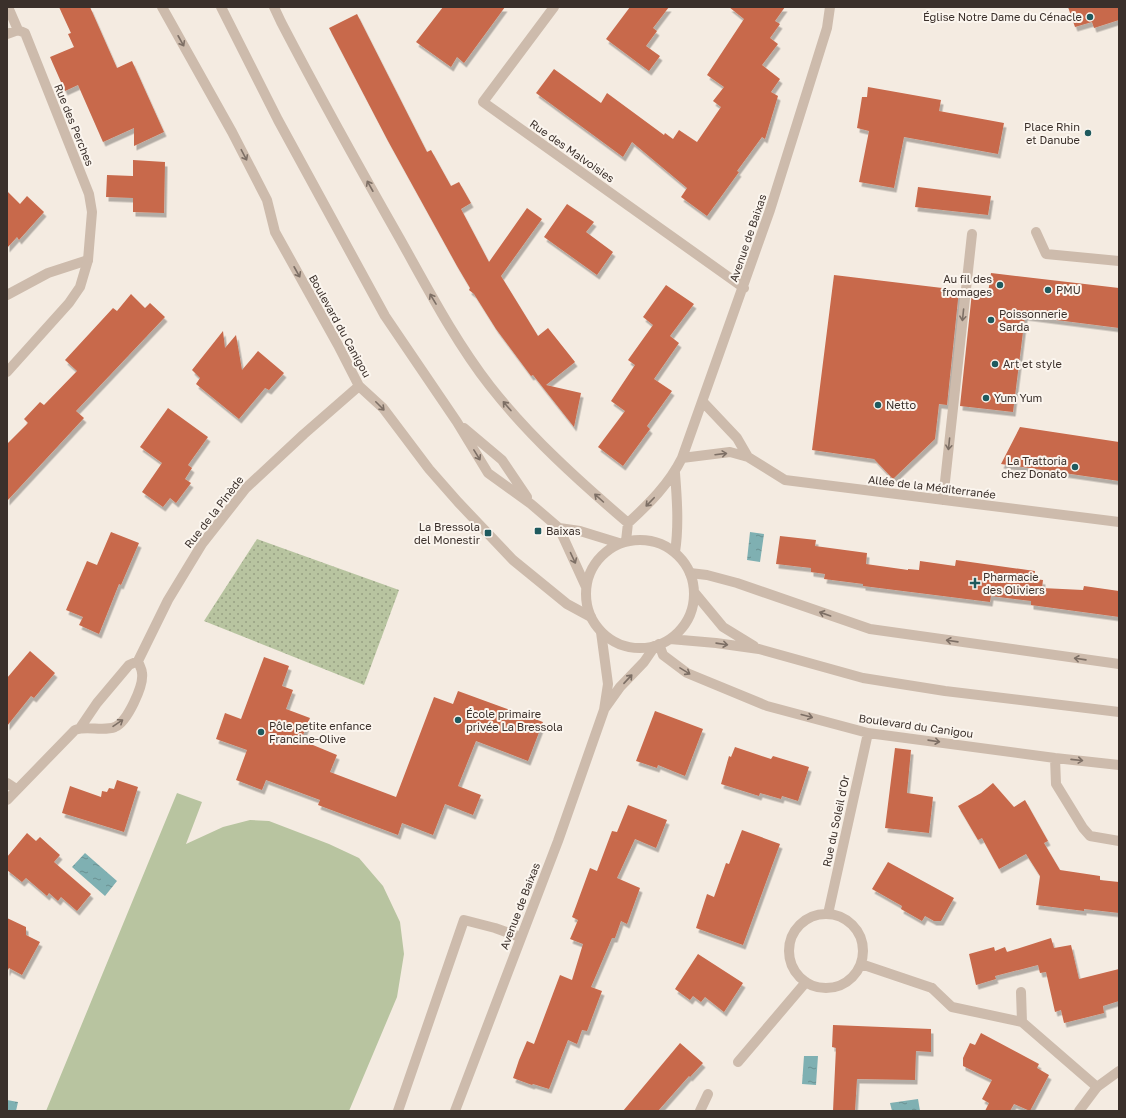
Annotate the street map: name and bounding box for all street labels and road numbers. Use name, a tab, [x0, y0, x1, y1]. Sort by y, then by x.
street label: Rue des Perches	[52, 82, 97, 168]
street label: Rue des Malvoisies	[528, 117, 617, 185]
street label: Avenue de Baixas	[726, 192, 769, 283]
street label: Boulevard du Canigou	[307, 272, 374, 379]
street label: Allée de la Méditerranée	[867, 472, 997, 501]
street label: Rue de la Pinède	[181, 473, 246, 550]
street label: Boulevard du Canigou	[858, 711, 974, 740]
street label: Rue du Soleil d'Or	[819, 773, 852, 868]
street label: Avenue de Baixas	[497, 860, 542, 951]

